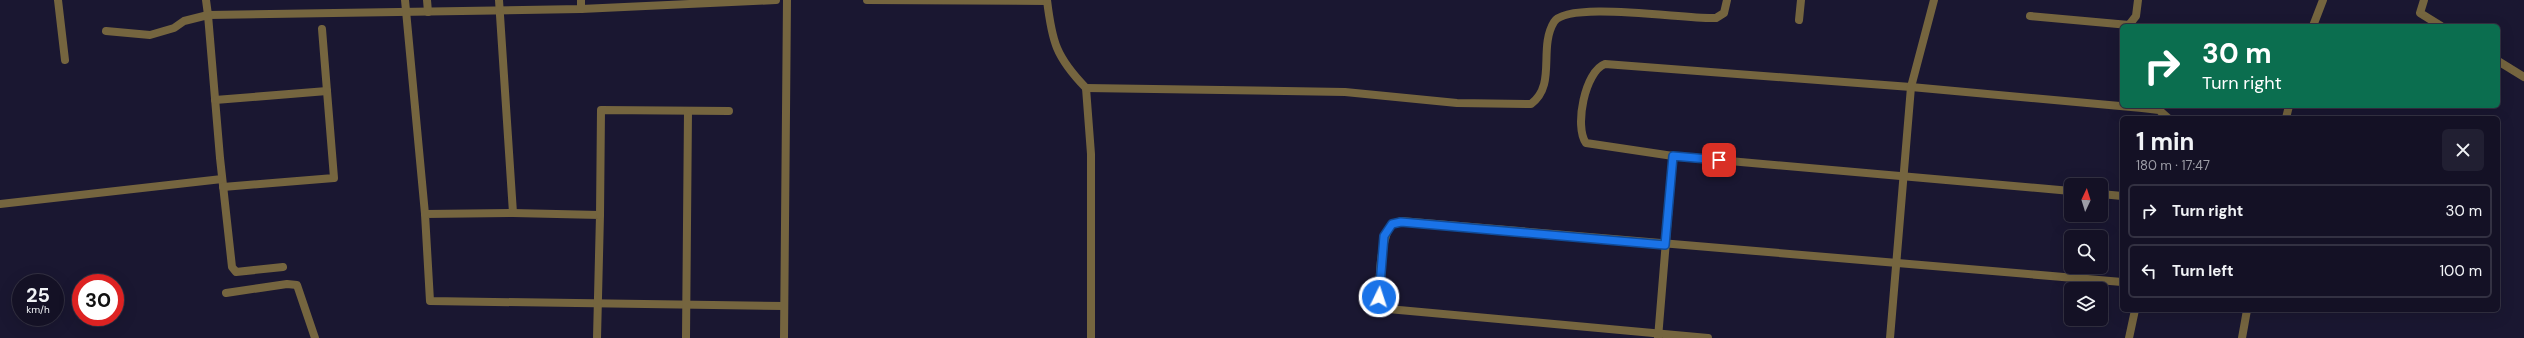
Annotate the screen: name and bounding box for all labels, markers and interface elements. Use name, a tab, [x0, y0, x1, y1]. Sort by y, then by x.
text: 30 m	[2202, 35, 2272, 72]
icon: right	[2136, 40, 2188, 92]
text: Turn right	[2202, 71, 2282, 95]
text: 1 min	[2136, 126, 2194, 157]
button: close	[2442, 129, 2484, 171]
pin	[1702, 143, 1736, 177]
icon: arrive	[1708, 149, 1730, 171]
text: 180 m · 17:47	[2136, 157, 2210, 174]
north arrow	[2064, 178, 2108, 222]
map controls	[2064, 178, 2108, 326]
icon: right	[2138, 200, 2160, 222]
text: Turn right	[2172, 201, 2243, 221]
text: 30 m	[2446, 201, 2482, 221]
button: search	[2064, 230, 2108, 274]
icon: left	[2138, 260, 2160, 282]
text: Turn left	[2172, 261, 2233, 281]
text: 100 m	[2439, 261, 2482, 281]
speed limit sign: 30	[72, 274, 124, 326]
position arrow	[1358, 276, 1400, 318]
text: 25	[26, 282, 50, 308]
button: layers	[2064, 282, 2108, 326]
text: km/h	[26, 303, 50, 316]

